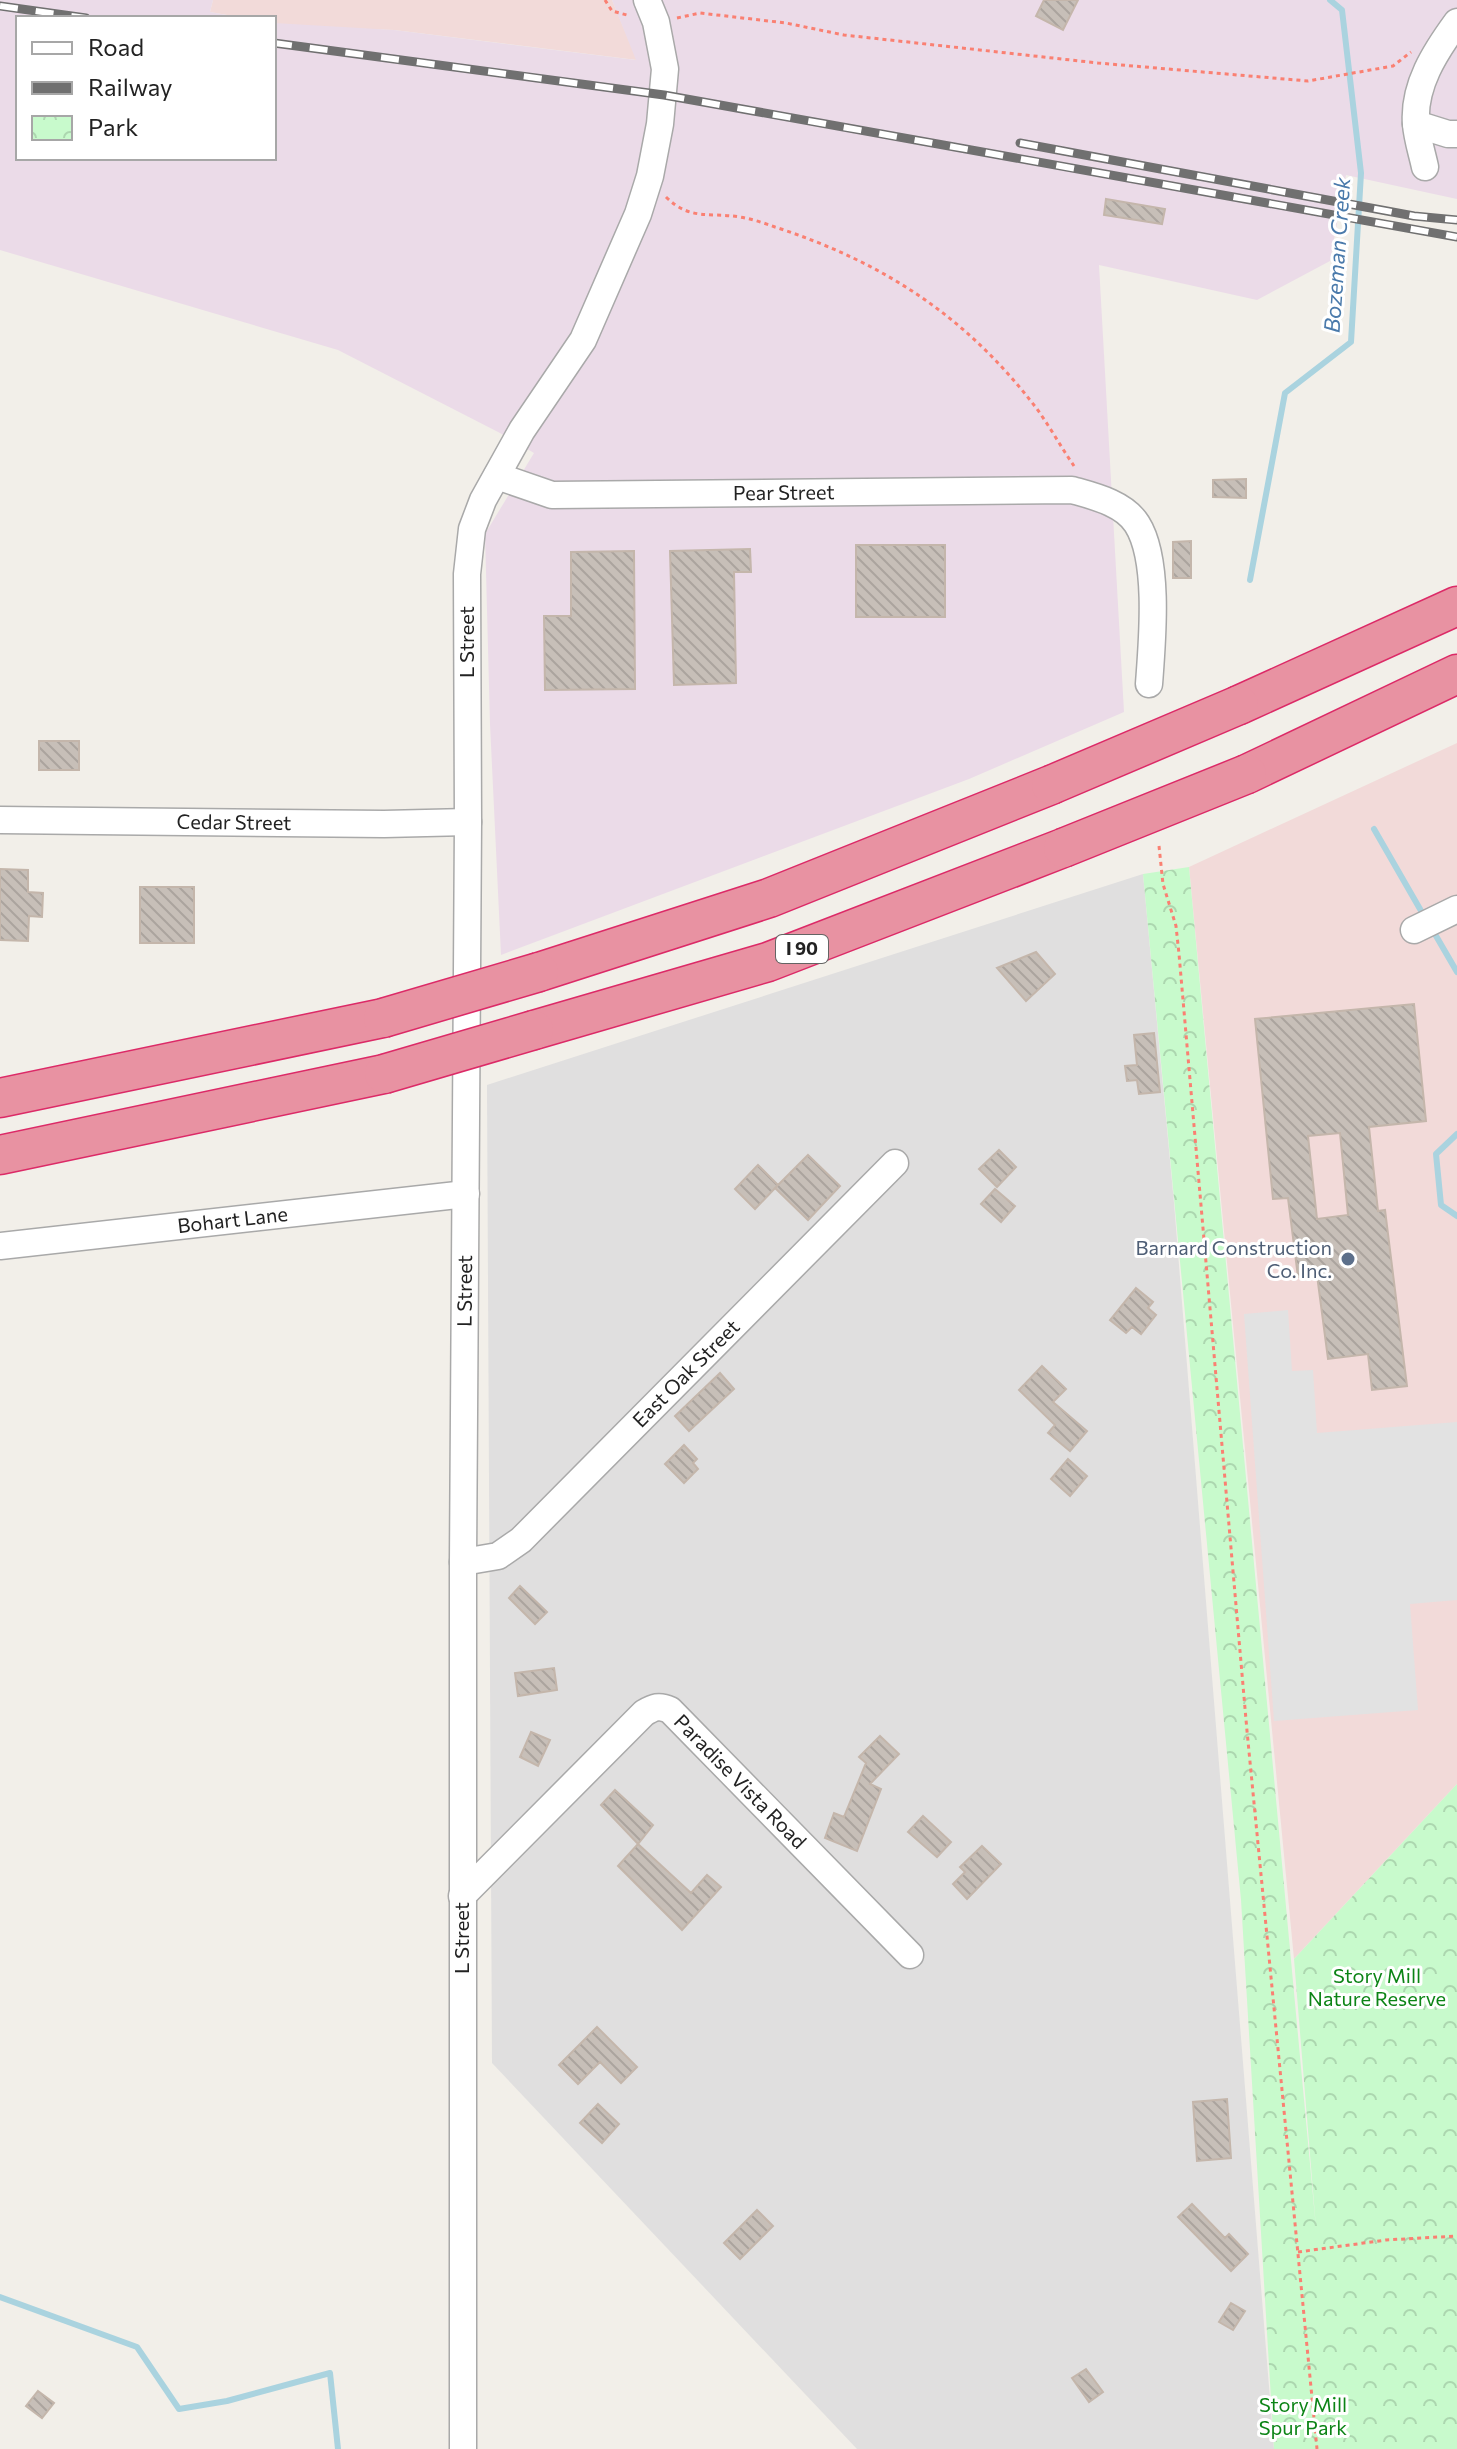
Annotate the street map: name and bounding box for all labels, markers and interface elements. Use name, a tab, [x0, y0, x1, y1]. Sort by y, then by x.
legend	[16, 16, 276, 160]
text: Road	[88, 32, 144, 61]
text: Railway	[88, 72, 173, 101]
text: Park	[88, 112, 138, 141]
water label: Bozeman Creek	[1318, 175, 1355, 334]
street label: Pear Street	[733, 479, 835, 504]
street label: L Street	[454, 606, 478, 678]
street label: Cedar Street	[177, 809, 291, 834]
road number: I 90	[776, 935, 828, 963]
street label: Bohart Lane	[176, 1201, 289, 1237]
place label: Barnard Construction Co. Inc.	[1136, 1235, 1332, 1282]
marker: Barnard Construction Co. Inc.	[1339, 1250, 1357, 1268]
street label: L Street	[452, 1255, 476, 1327]
street label: East Oak Street	[627, 1314, 744, 1432]
street label: Paradise Vista Road	[670, 1709, 812, 1853]
street label: L Street	[449, 1902, 473, 1974]
park label: Story Mill Nature Reserve	[1308, 1963, 1446, 2010]
park label: Story Mill Spur Park	[1259, 2392, 1347, 2439]

